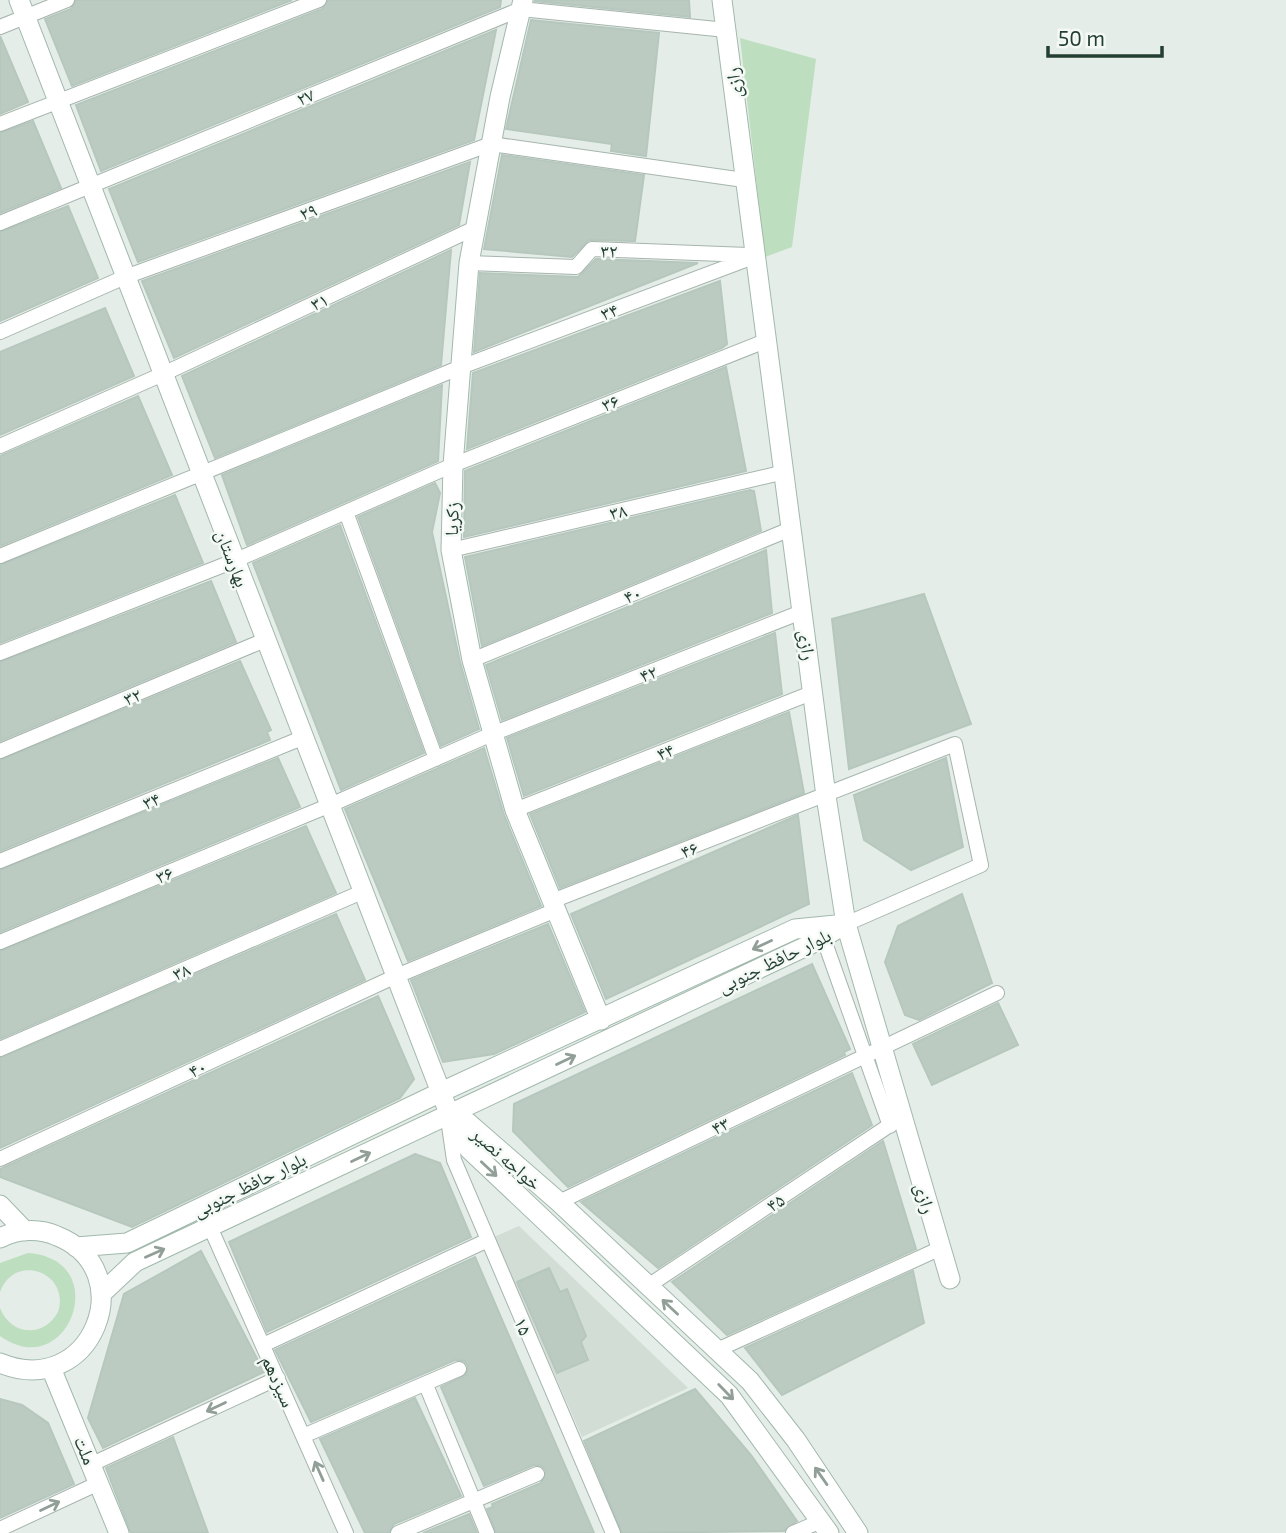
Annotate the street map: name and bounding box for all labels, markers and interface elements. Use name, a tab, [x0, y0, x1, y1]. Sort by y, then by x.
scale bar	[1048, 14, 1162, 58]
text: 50 m	[1058, 25, 1105, 50]
street label: رازی	[720, 66, 747, 100]
street label: ۲۷	[293, 82, 318, 110]
street label: ۲۹	[296, 197, 320, 225]
street label: ۳۲	[600, 239, 618, 262]
street label: ۳۱	[306, 287, 332, 315]
street label: ۳۴	[597, 297, 621, 325]
street label: ۳۶	[598, 388, 622, 416]
street label: ۳۸	[607, 498, 629, 524]
street label: زکریا	[439, 501, 464, 537]
street label: بهارستان	[211, 526, 254, 590]
street label: ۴۰	[620, 580, 644, 608]
street label: رازی	[793, 628, 822, 662]
street label: ۴۲	[636, 659, 660, 687]
street label: ۳۲	[120, 682, 144, 710]
street label: ۴۴	[653, 737, 677, 765]
street label: ۳۴	[139, 786, 163, 814]
street label: ۴۶	[677, 835, 701, 863]
street label: ۳۶	[152, 860, 176, 888]
street label: بلوار حافظ جنوبی	[713, 923, 835, 998]
one-way arrow	[752, 938, 773, 952]
street label: ۳۸	[169, 957, 194, 985]
one-way arrow	[555, 1053, 576, 1066]
street label: ۴۰	[184, 1054, 210, 1082]
street label: ۴۳	[707, 1111, 733, 1139]
street label: خواجه نصیر	[466, 1121, 547, 1195]
street label: بلوار حافظ جنوبی	[188, 1147, 310, 1222]
one-way arrow	[350, 1150, 371, 1163]
one-way arrow	[481, 1160, 498, 1177]
street label: رازی	[910, 1180, 941, 1216]
street label: ۴۵	[761, 1188, 789, 1216]
one-way arrow	[143, 1246, 165, 1259]
one-way arrow	[662, 1298, 679, 1315]
street label: ۱۵	[510, 1314, 538, 1338]
street label: سیزدهم	[256, 1351, 301, 1411]
one-way arrow	[717, 1384, 734, 1401]
one-way arrow	[206, 1401, 227, 1414]
street label: ملت	[70, 1432, 102, 1468]
one-way arrow	[312, 1460, 325, 1482]
one-way arrow	[814, 1467, 828, 1486]
one-way arrow	[39, 1499, 60, 1512]

